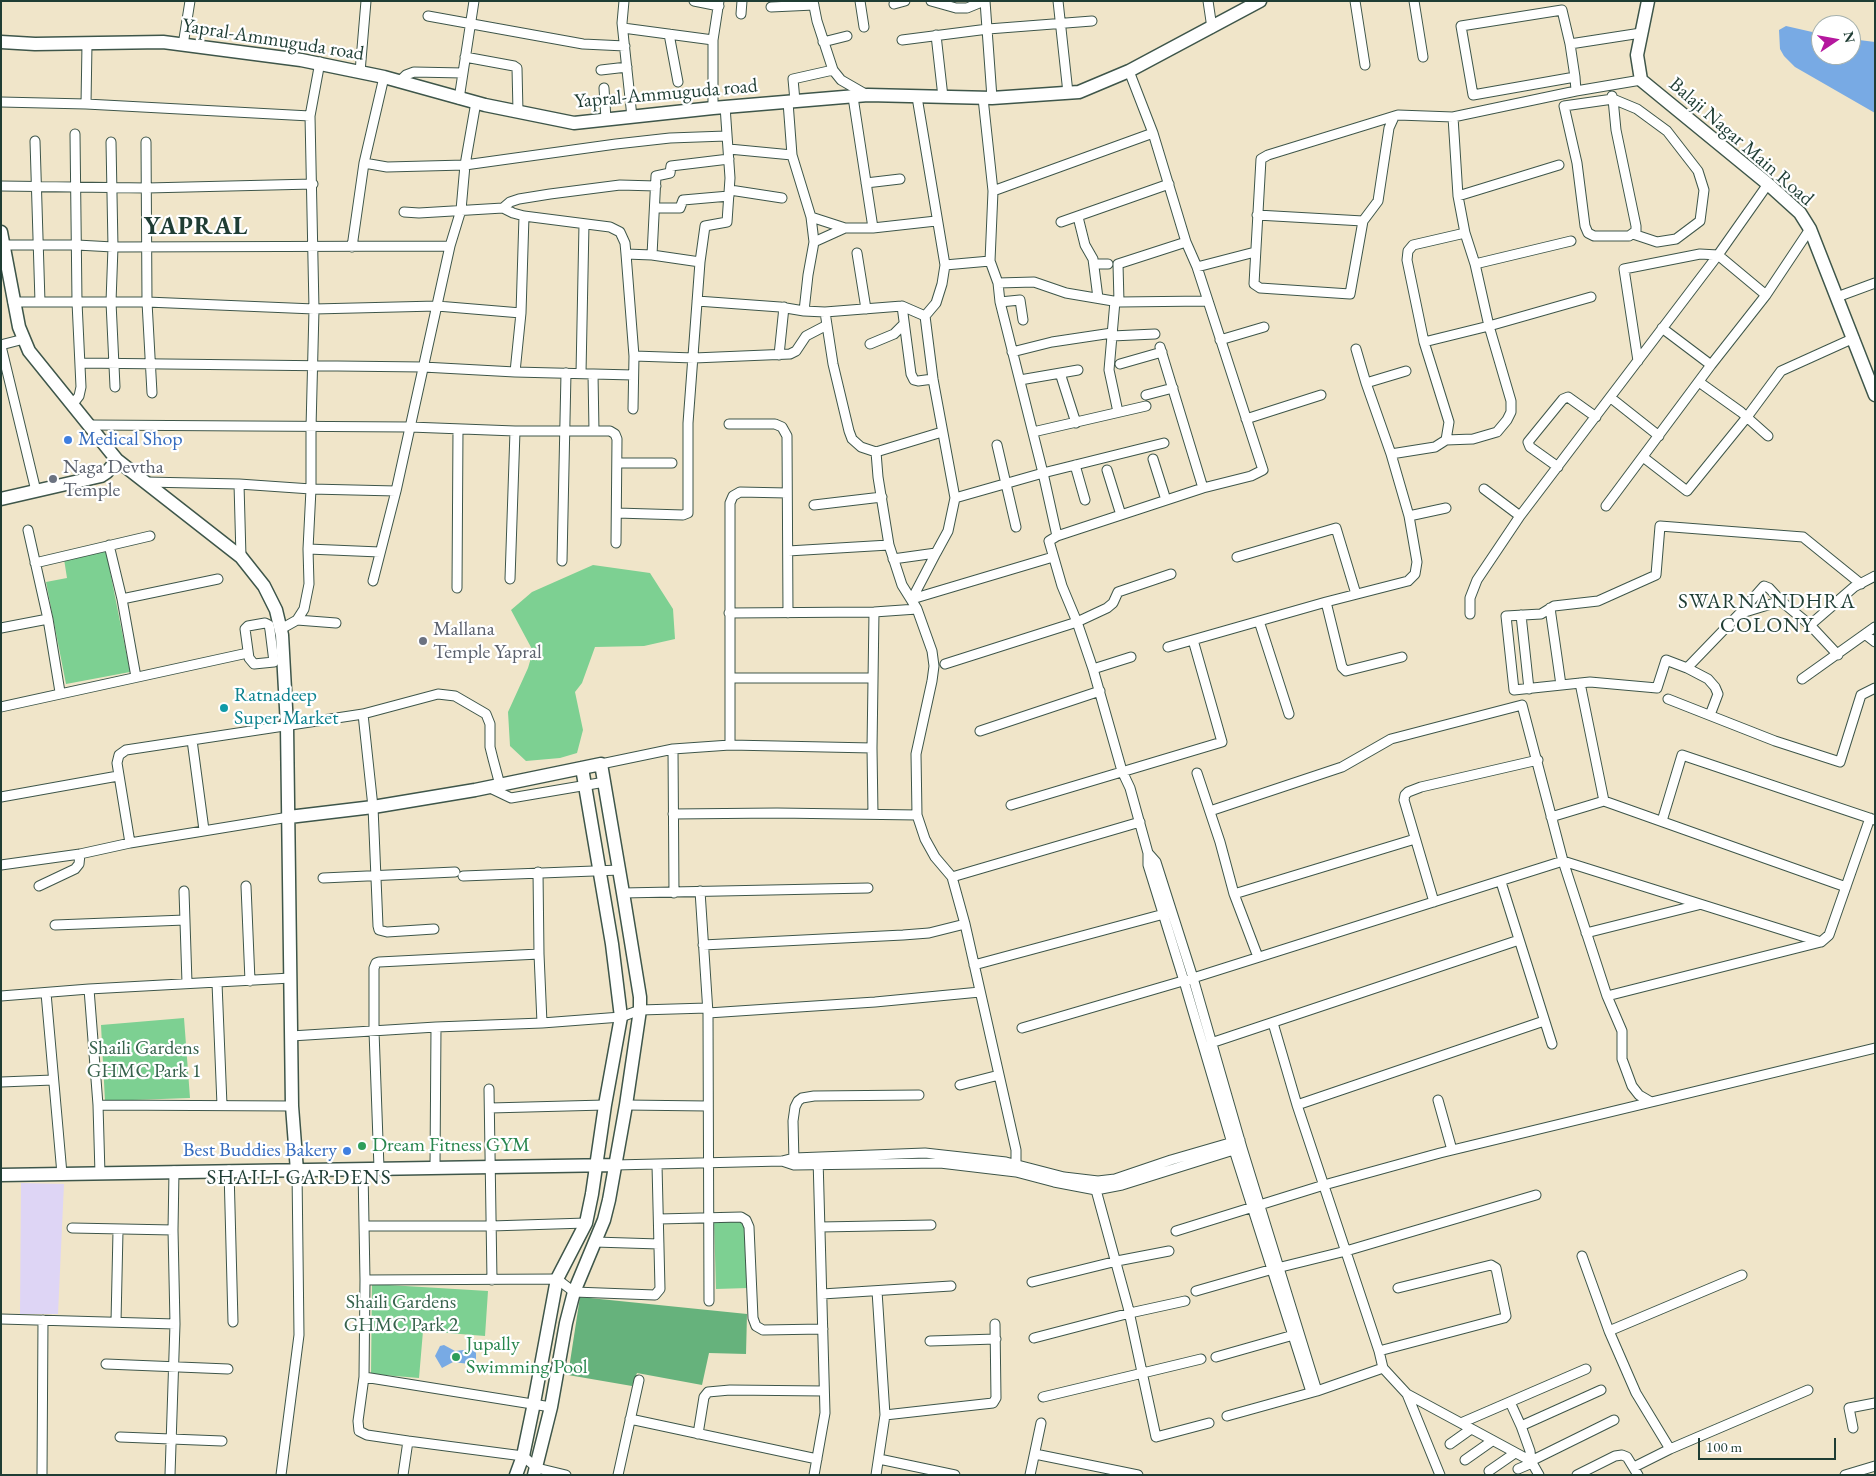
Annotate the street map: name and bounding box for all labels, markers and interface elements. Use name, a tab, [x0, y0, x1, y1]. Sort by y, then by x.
street label: Yapral-Ammuguda road	[180, 14, 366, 66]
north arrow	[1811, 15, 1861, 65]
text: N	[1840, 30, 1860, 44]
street label: Balaji Nagar Main Road	[1664, 73, 1818, 211]
street label: Yapral-Ammuguda road	[573, 74, 759, 114]
district label: YAPRAL	[143, 212, 249, 242]
place label: Medical Shop	[78, 428, 183, 452]
marker: Medical Shop	[62, 434, 74, 446]
place label: Naga Devtha Temple	[63, 456, 164, 503]
marker: Naga Devtha Temple	[47, 473, 59, 485]
district label: SWARNANDHRA COLONY	[1677, 589, 1857, 639]
place label: Mallana Temple Yapral	[433, 618, 542, 665]
marker: Mallana Temple Yapral	[417, 635, 429, 647]
place label: Ratnadeep Super Market	[234, 684, 338, 731]
marker: Ratnadeep Super Market	[218, 702, 230, 714]
park label: Shaili Gardens GHMC Park 1	[87, 1037, 201, 1084]
place label: Dream Fitness GYM	[372, 1134, 530, 1158]
place label: Best Buddies Bakery	[183, 1139, 337, 1163]
marker: Dream Fitness GYM	[356, 1140, 368, 1152]
marker: Best Buddies Bakery	[341, 1145, 353, 1157]
district label: SHAILI GARDENS	[205, 1165, 393, 1191]
park label: Shaili Gardens GHMC Park 2	[344, 1291, 458, 1338]
place label: Jupally Swimming Pool	[466, 1333, 588, 1380]
marker: Jupally Swimming Pool	[450, 1351, 462, 1363]
scale bar	[1701, 1428, 1838, 1460]
text: 100 m	[1706, 1437, 1742, 1456]

